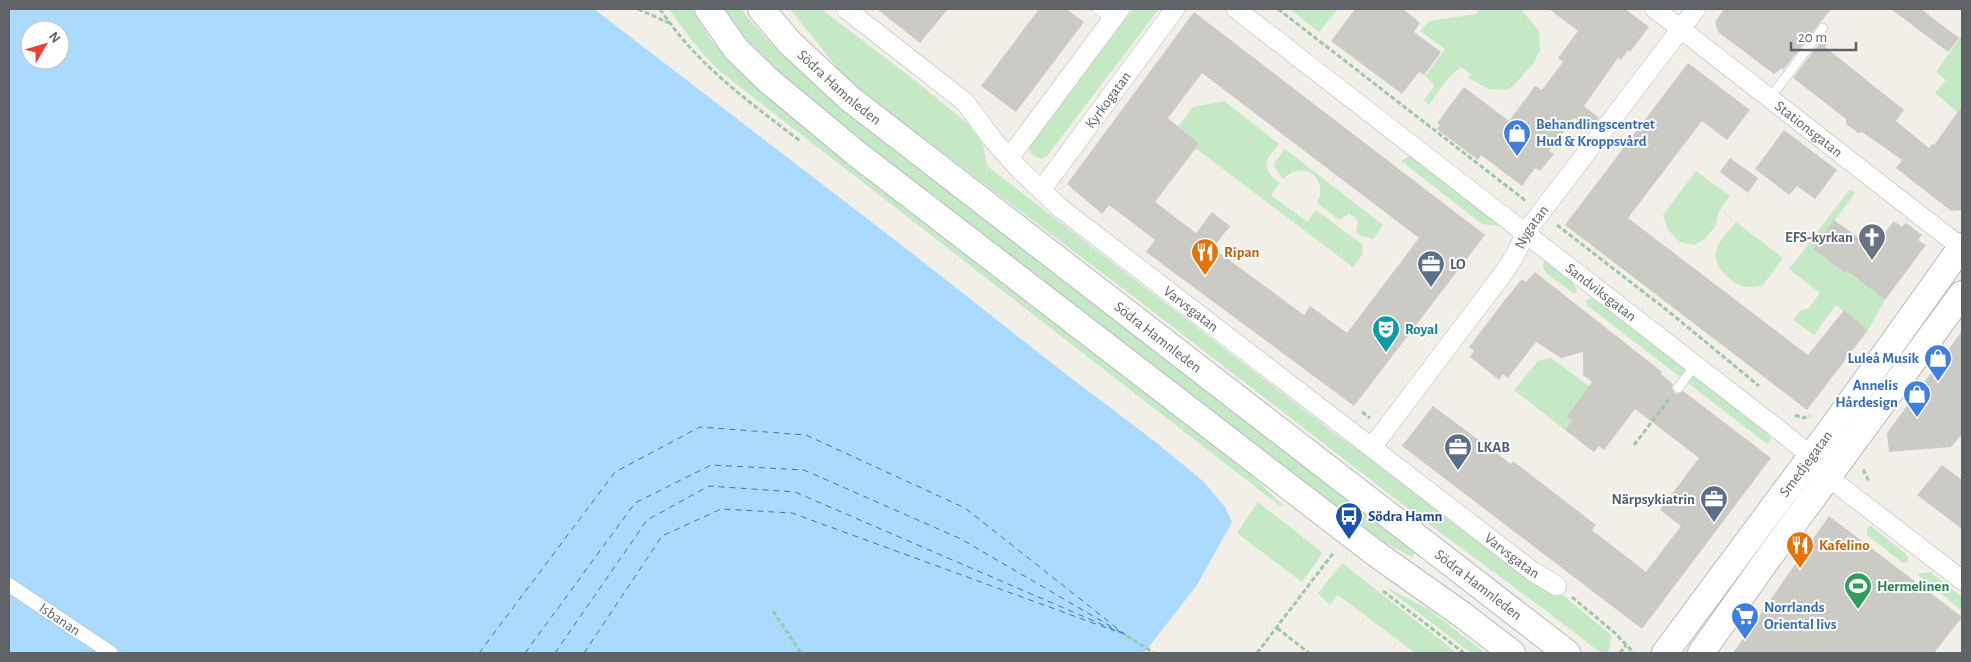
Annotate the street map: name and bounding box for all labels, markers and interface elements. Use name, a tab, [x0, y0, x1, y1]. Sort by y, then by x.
north arrow	[20, 20, 70, 70]
scale bar	[1791, 20, 1856, 52]
text: N	[46, 29, 63, 46]
text: 20 m	[1798, 30, 1827, 45]
street label: Södra Hamnleden	[794, 47, 884, 128]
street label: Kyrkogatan	[1083, 69, 1134, 131]
street label: Stationsgatan	[1772, 98, 1845, 160]
place label: Behandlingscentret Hud & Kroppsvård	[1536, 117, 1655, 149]
shop icon: Behandlingscentret Hud & Kroppsvård	[1502, 118, 1532, 157]
street label: Nygatan	[1512, 203, 1552, 251]
church icon: EFS-kyrkan	[1857, 222, 1887, 261]
place label: EFS-kyrkan	[1785, 230, 1853, 245]
restaurant icon: Ripan	[1190, 237, 1220, 276]
place label: Ripan	[1224, 245, 1260, 260]
office icon: LO	[1416, 249, 1446, 288]
place label: LO	[1450, 257, 1466, 272]
street label: Sandviksgatan	[1563, 261, 1639, 324]
street label: Varvsgatan	[1161, 283, 1221, 335]
street label: Södra Hamnleden	[1111, 299, 1204, 376]
theatre icon: Royal	[1371, 314, 1401, 353]
place label: Royal	[1405, 322, 1438, 337]
shop icon: Luleå Musik	[1923, 343, 1953, 382]
place label: Luleå Musik	[1848, 351, 1920, 366]
place label: Annelis Hårdesign	[1835, 378, 1898, 410]
shop icon: Annelis Hårdesign	[1902, 379, 1932, 418]
street label: Smedjegatan	[1777, 428, 1835, 499]
office icon: LKAB	[1443, 432, 1473, 471]
place label: LKAB	[1477, 440, 1510, 455]
office icon: Närpsykiatrin	[1699, 484, 1729, 523]
place label: Närpsykiatrin	[1612, 492, 1695, 507]
bus stop icon: Södra Hamn	[1334, 501, 1364, 540]
place label: Södra Hamn	[1368, 509, 1442, 524]
street label: Varvsgatan	[1481, 530, 1542, 582]
restaurant icon: Kafelino	[1785, 530, 1815, 569]
place label: Kafelino	[1819, 538, 1870, 553]
street label: Södra Hamnleden	[1432, 547, 1525, 623]
sports icon: Hermelinen	[1843, 571, 1873, 610]
place label: Hermelinen	[1877, 579, 1949, 594]
street label: Isbanan	[36, 600, 83, 639]
place label: Norrlands Oriental livs	[1764, 600, 1837, 632]
supermarket icon: Norrlands Oriental livs	[1730, 601, 1760, 640]

